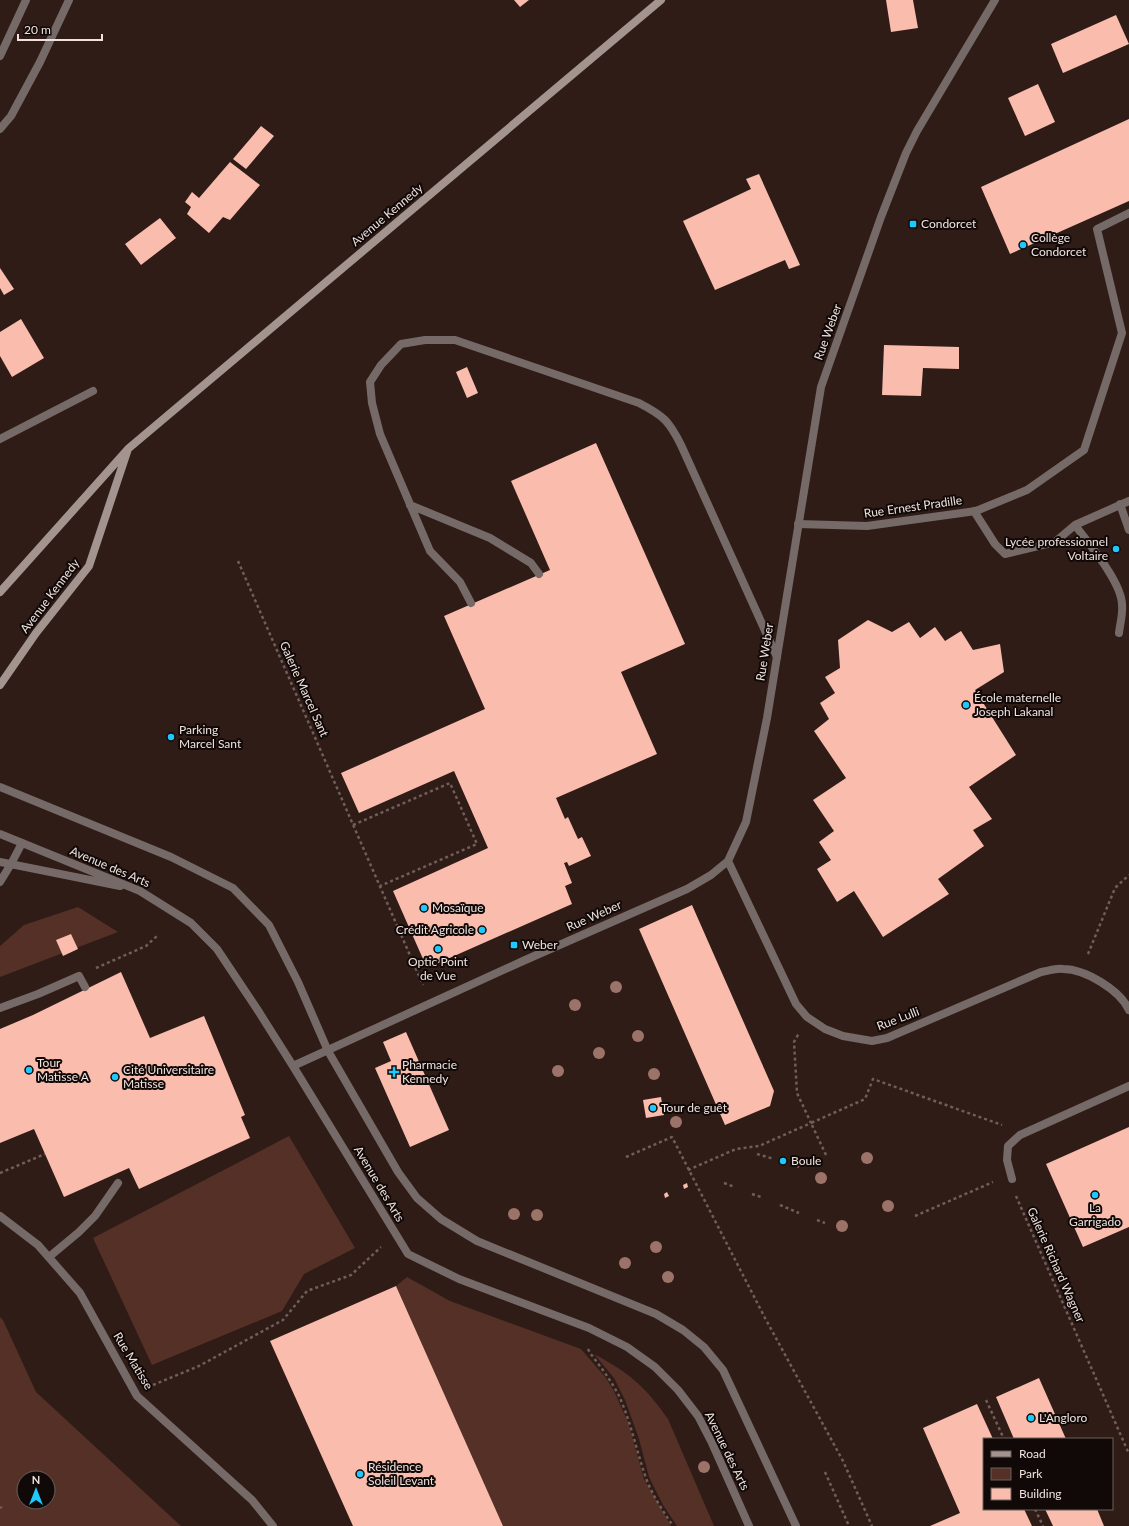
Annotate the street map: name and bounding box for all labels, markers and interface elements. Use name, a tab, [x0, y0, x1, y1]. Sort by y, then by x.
scale bar	[18, 16, 102, 42]
text: 20 m	[24, 22, 51, 37]
street label: Avenue Kennedy	[348, 180, 426, 249]
place label: Condorcet	[921, 216, 977, 231]
marker: Condorcet	[908, 219, 918, 229]
place label: Collège Condorcet	[1031, 230, 1087, 259]
marker: Collège Condorcet	[1018, 240, 1028, 250]
street label: Rue Weber	[810, 301, 845, 362]
street label: Rue Ernest Pradille	[863, 492, 963, 521]
place label: Lycée professionnel Voltaire	[1005, 534, 1108, 563]
marker: Lycée professionnel Voltaire	[1111, 544, 1121, 554]
street label: Avenue Kennedy	[17, 555, 83, 636]
street label: Rue Weber	[753, 621, 777, 682]
street label: Galerie Marcel Sant	[277, 639, 332, 739]
place label: École maternelle Joseph Lakanal	[974, 690, 1061, 719]
marker: École maternelle Joseph Lakanal	[961, 700, 971, 710]
place label: Parking Marcel Sant	[179, 722, 242, 751]
marker: Parking Marcel Sant	[166, 732, 176, 742]
street label: Avenue des Arts	[68, 843, 153, 890]
street label: Rue Weber	[564, 896, 624, 934]
place label: Mosaïque	[432, 900, 484, 915]
marker: Mosaïque	[419, 903, 429, 913]
place label: Crédit Agricole	[396, 922, 474, 937]
marker: Crédit Agricole	[477, 925, 487, 935]
place label: Weber	[522, 937, 558, 952]
marker: Weber	[509, 940, 519, 950]
marker: Optic Point de Vue	[433, 944, 443, 954]
place label: Optic Point de Vue	[408, 954, 469, 983]
street label: Rue Lulli	[874, 1004, 921, 1033]
place label: Tour Matisse A	[37, 1055, 90, 1084]
place label: Pharmacie Kennedy	[402, 1057, 457, 1086]
place label: Cité Universitaire Matisse	[123, 1062, 214, 1091]
marker: Tour Matisse A	[24, 1065, 34, 1075]
marker: Pharmacie Kennedy	[389, 1067, 399, 1077]
marker: Cité Universitaire Matisse	[110, 1072, 120, 1082]
place label: Tour de guêt	[661, 1100, 728, 1115]
marker: Tour de guêt	[648, 1103, 658, 1113]
street label: Avenue des Arts	[351, 1143, 408, 1224]
place label: Boule	[791, 1153, 821, 1168]
marker: Boule	[778, 1156, 788, 1166]
marker: La Garrigado	[1090, 1190, 1100, 1200]
place label: La Garrigado	[1069, 1200, 1121, 1229]
street label: Galerie Richard Wagner	[1024, 1205, 1089, 1325]
street label: Rue Matisse	[110, 1329, 156, 1392]
street label: Avenue des Arts	[702, 1409, 753, 1493]
place label: L'Angloro	[1039, 1410, 1088, 1425]
marker: L'Angloro	[1026, 1413, 1036, 1423]
legend	[983, 1438, 1113, 1510]
text: Road	[1019, 1446, 1046, 1461]
place label: Résidence Soleil Levant	[368, 1459, 435, 1488]
text: Park	[1019, 1466, 1043, 1481]
marker: Résidence Soleil Levant	[355, 1469, 365, 1479]
north arrow	[16, 1470, 56, 1510]
text: N	[32, 1473, 40, 1486]
text: Building	[1019, 1486, 1062, 1501]

